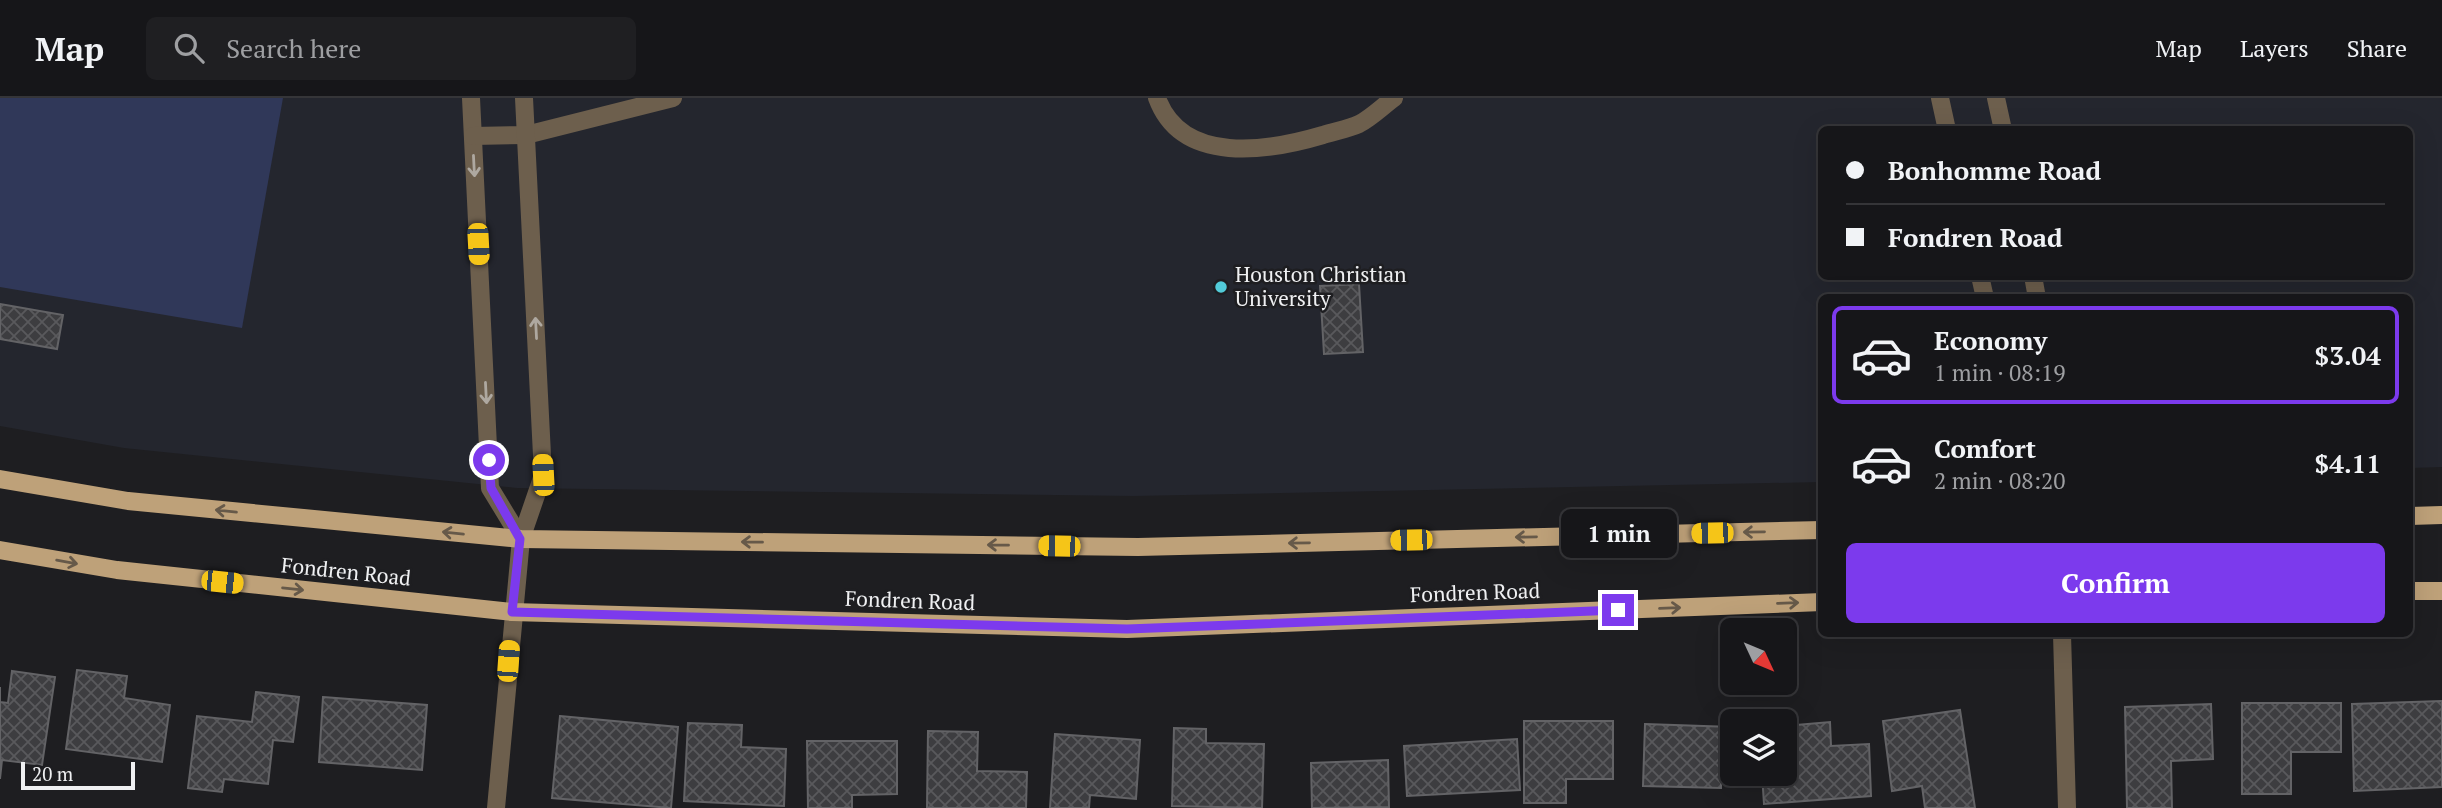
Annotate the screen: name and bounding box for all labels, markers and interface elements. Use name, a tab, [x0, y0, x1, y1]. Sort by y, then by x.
search box	[146, 17, 636, 80]
text: Map	[35, 27, 104, 70]
icon: search	[170, 29, 208, 67]
text: Search here	[226, 31, 361, 65]
text: Map	[2155, 32, 2202, 64]
text: Layers	[2240, 32, 2309, 64]
text: Share	[2347, 32, 2407, 64]
text: Bonhomme Road	[1888, 153, 2101, 187]
one-way arrow	[468, 154, 481, 177]
text: Fondren Road	[1888, 220, 2063, 254]
car	[467, 222, 490, 266]
place label: Houston Christian University	[1235, 260, 1407, 312]
marker: Houston Christian University	[1213, 279, 1229, 295]
one-way arrow	[529, 317, 542, 340]
text: Economy	[1934, 323, 2047, 357]
icon: car	[1850, 324, 1913, 387]
text: $3.04	[2315, 338, 2381, 372]
text: 1 min · 08:19	[1934, 357, 2066, 388]
one-way arrow	[479, 382, 492, 405]
text: Comfort	[1934, 431, 2036, 465]
icon: car	[1850, 432, 1913, 495]
route start	[473, 444, 505, 476]
text: $4.11	[2315, 446, 2381, 480]
car	[532, 453, 555, 497]
text: 2 min · 08:20	[1934, 465, 2066, 496]
one-way arrow	[215, 504, 238, 517]
callout: 1 min	[1560, 508, 1676, 558]
text: 1 min	[1588, 518, 1650, 549]
car	[1691, 522, 1734, 544]
one-way arrow	[1742, 525, 1765, 538]
one-way arrow	[442, 526, 464, 539]
car	[1390, 529, 1433, 551]
one-way arrow	[1515, 531, 1538, 544]
one-way arrow	[741, 535, 764, 549]
car	[1038, 535, 1081, 557]
one-way arrow	[1287, 536, 1310, 550]
one-way arrow	[986, 538, 1009, 552]
button: Confirm	[1846, 543, 2385, 623]
street label: Fondren Road	[280, 550, 413, 592]
one-way arrow	[55, 556, 78, 569]
car	[201, 569, 244, 595]
street label: Fondren Road	[1409, 576, 1541, 608]
one-way arrow	[281, 583, 304, 596]
street label: Fondren Road	[844, 584, 976, 616]
route end	[1602, 594, 1634, 626]
one-way arrow	[1776, 597, 1799, 610]
one-way arrow	[1658, 601, 1681, 614]
north arrow	[1720, 618, 1797, 695]
map controls	[1720, 618, 1797, 786]
car	[497, 639, 520, 683]
button: layers	[1720, 709, 1797, 786]
scale bar	[21, 759, 135, 791]
text: 20 m	[32, 761, 73, 786]

